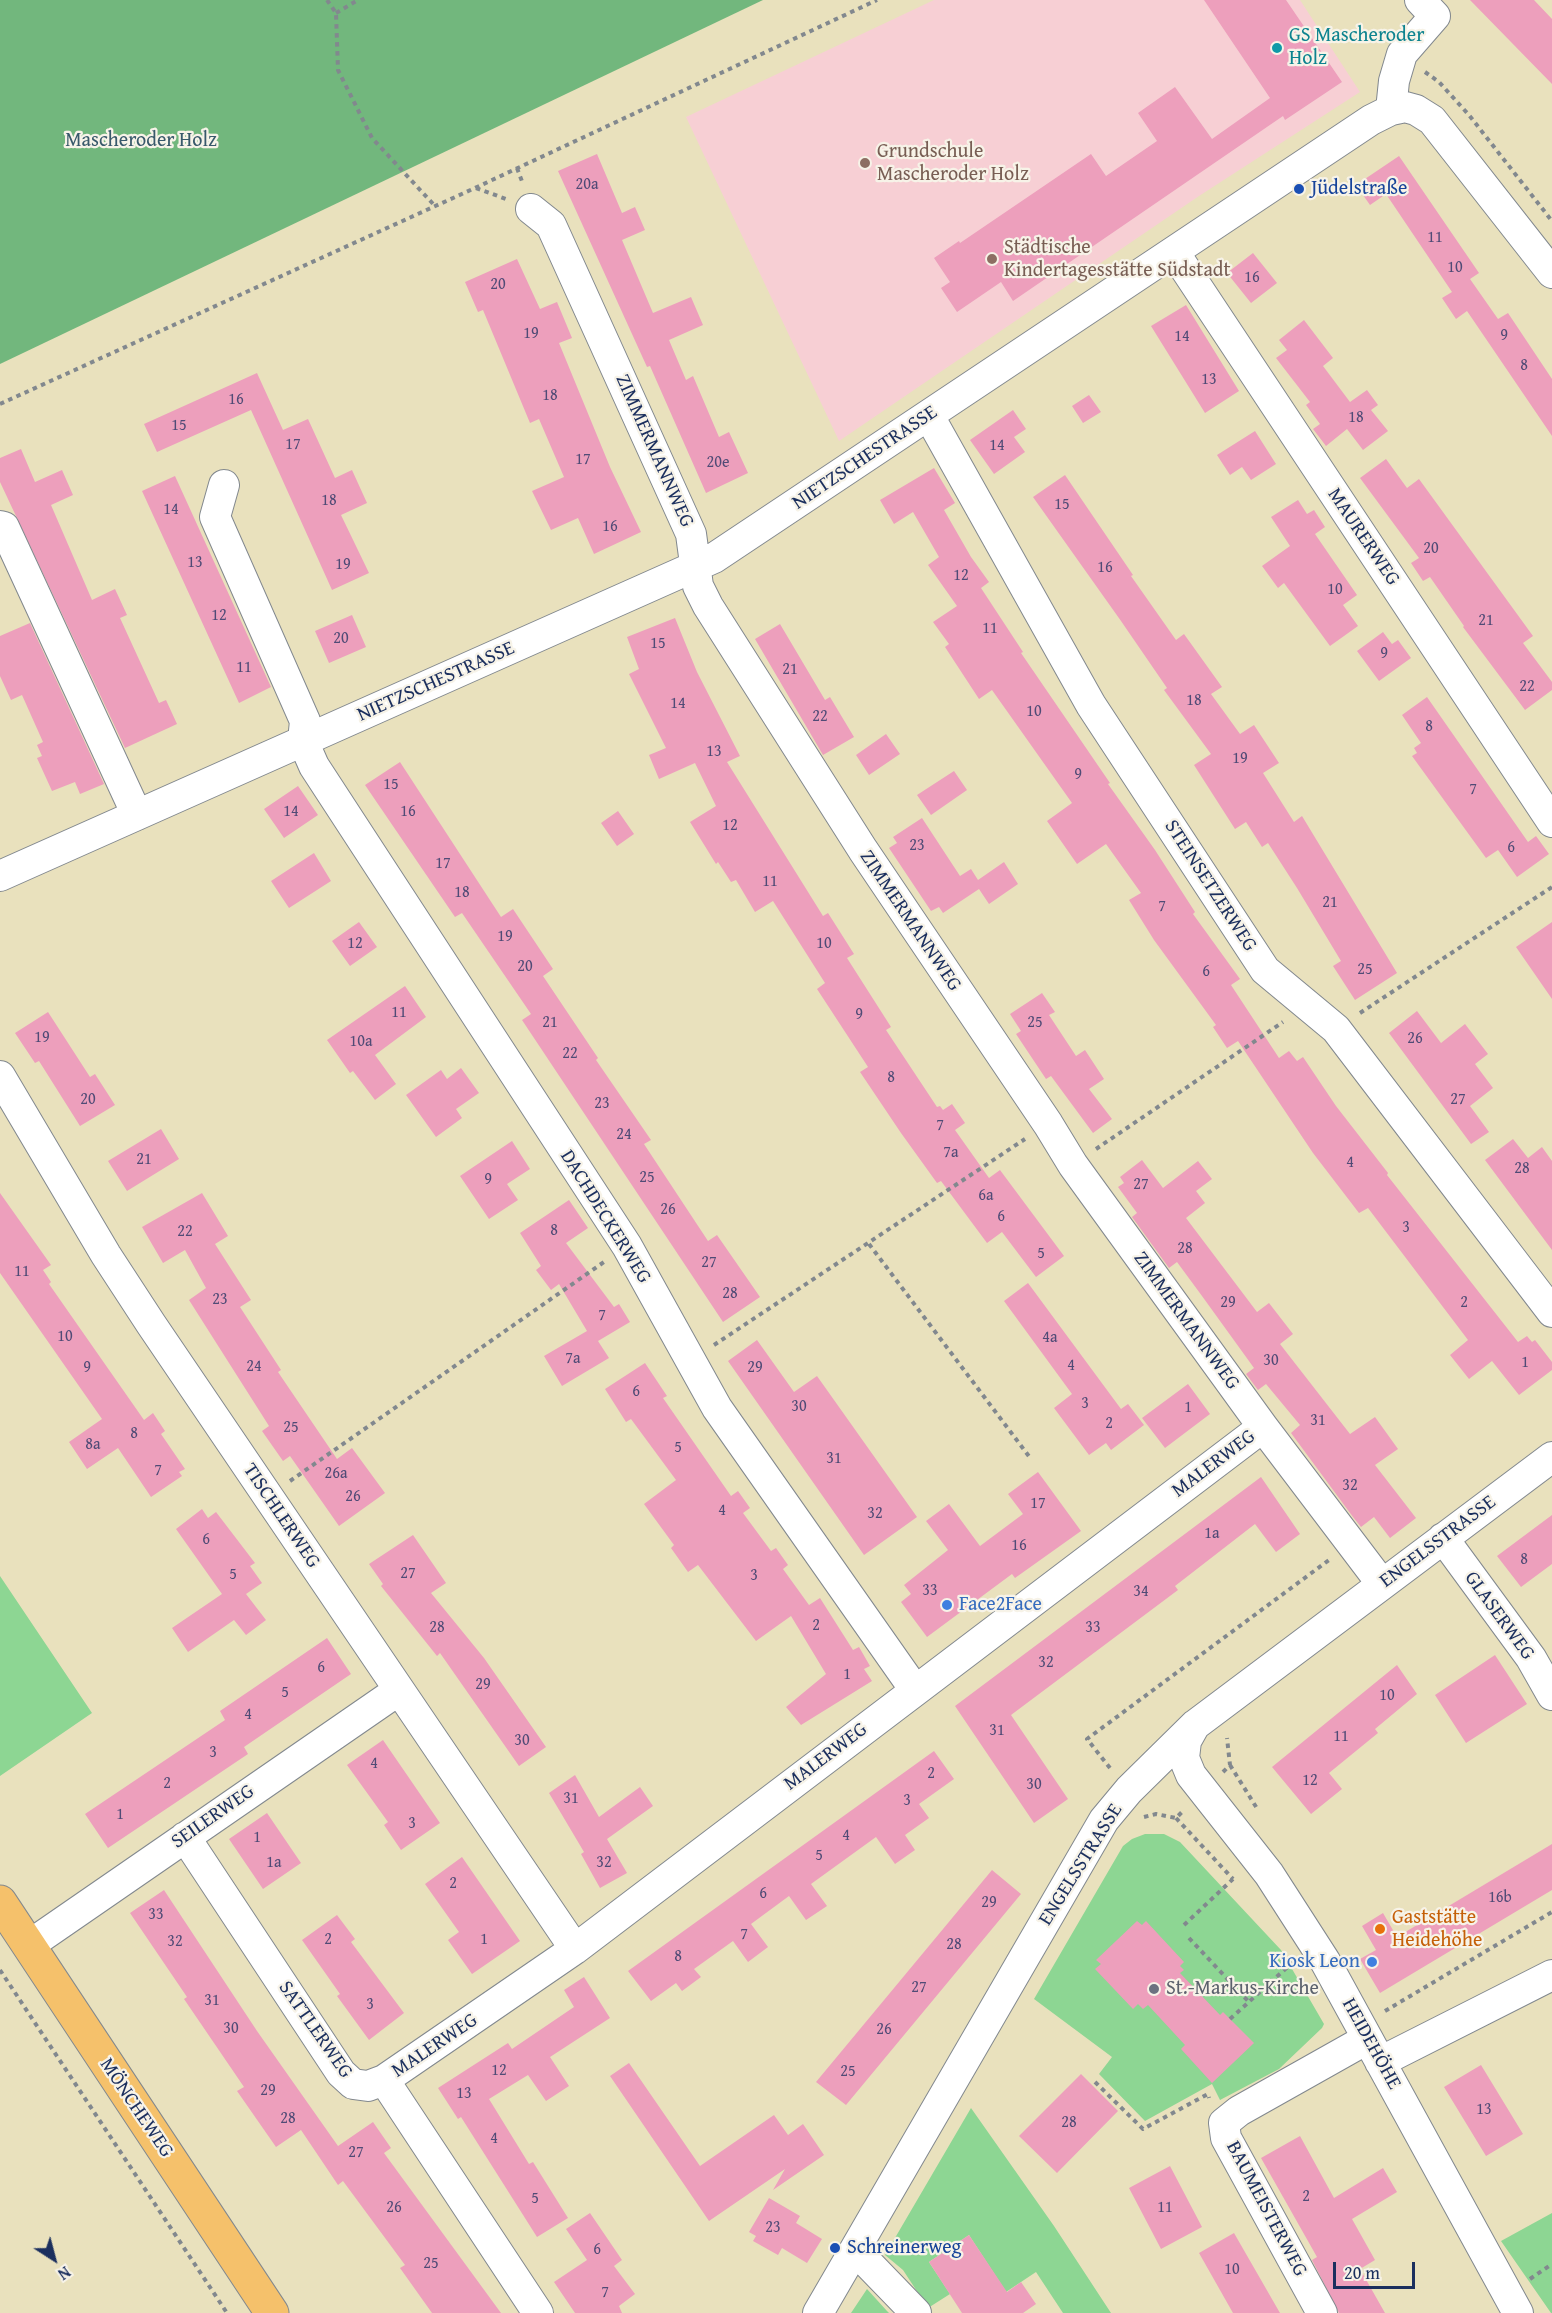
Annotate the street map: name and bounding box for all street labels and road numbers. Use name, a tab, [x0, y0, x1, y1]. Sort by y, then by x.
street label: ZIMMERMANNWEG	[610, 371, 698, 531]
street label: NIETZSCHESTRASSE	[788, 401, 942, 515]
street label: MAURERWEG	[1322, 484, 1404, 590]
street label: NIETZSCHESTRASSE	[354, 637, 518, 727]
street label: STEINSETZERWEG	[1159, 816, 1261, 956]
street label: ZIMMERMANNWEG	[854, 846, 966, 996]
street label: DACHDECKERWEG	[554, 1146, 656, 1288]
street label: ZIMMERMANNWEG	[1128, 1247, 1244, 1395]
street label: MALERWEG	[1168, 1425, 1260, 1503]
street label: TISCHLERWEG	[237, 1459, 325, 1573]
street label: ENGELSSTRASSE	[1375, 1491, 1501, 1593]
street label: GLASERWEG	[1459, 1567, 1539, 1665]
street label: MALERWEG	[780, 1718, 872, 1796]
street label: SEILERWEG	[167, 1780, 259, 1854]
street label: ENGELSSTRASSE	[1034, 1800, 1128, 1930]
street label: SATTLERWEG	[273, 1977, 357, 2083]
street label: HEIDEHÖHE	[1336, 1994, 1406, 2094]
street label: MALERWEG	[388, 2009, 482, 2083]
street label: MÖNCHEWEG	[94, 2054, 178, 2162]
street label: BAUMEISTERWEG	[1220, 2137, 1312, 2281]

